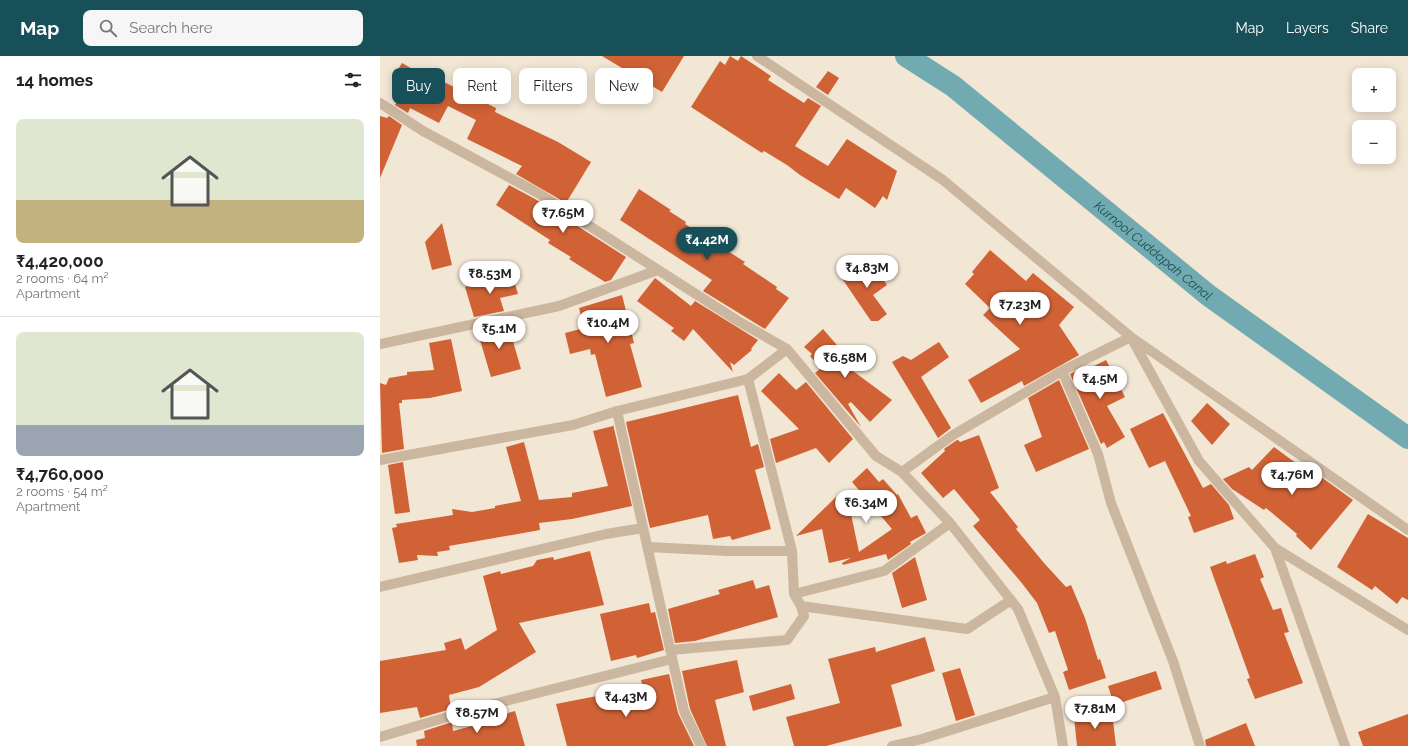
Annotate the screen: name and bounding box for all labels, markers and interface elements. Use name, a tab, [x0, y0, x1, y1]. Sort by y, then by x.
search box	[83, 10, 363, 46]
text: Map	[20, 17, 59, 39]
icon: search	[97, 17, 119, 39]
text: Search here	[129, 19, 213, 37]
text: Map	[1236, 20, 1264, 36]
text: Layers	[1286, 20, 1329, 36]
text: Share	[1351, 20, 1388, 36]
chip: Buy	[392, 68, 445, 104]
chip: Rent	[453, 68, 511, 104]
chip: Filters	[519, 68, 587, 104]
chip: New	[595, 68, 653, 104]
map controls	[1352, 68, 1396, 164]
button: +	[1352, 68, 1396, 112]
icon: filters	[342, 69, 364, 91]
text: 14 homes	[16, 70, 93, 90]
button: −	[1352, 120, 1396, 164]
icon: home	[154, 145, 226, 217]
water label: Kurnool Cuddapah Canal	[1091, 198, 1216, 304]
pin: ₹7.65M	[530, 200, 596, 234]
text: ₹7.65M	[542, 205, 584, 220]
pin: ₹4.42M	[674, 227, 740, 261]
text: ₹4.42M	[685, 232, 729, 247]
text: ₹4,420,000	[16, 251, 104, 271]
pin: ₹4.83M	[834, 255, 900, 289]
text: ₹4.83M	[845, 260, 889, 275]
pin: ₹8.53M	[457, 261, 523, 295]
text: ₹8.53M	[468, 266, 512, 281]
text: 2 rooms · 64 m²	[16, 271, 108, 286]
text: Apartment	[16, 286, 80, 301]
pin: ₹7.23M	[987, 292, 1053, 326]
text: ₹7.23M	[999, 297, 1041, 312]
pin: ₹10.4M	[575, 310, 641, 344]
text: ₹10.4M	[587, 315, 629, 330]
pin: ₹5.1M	[471, 316, 527, 350]
text: ₹5.1M	[482, 321, 516, 336]
pin: ₹6.58M	[812, 345, 878, 379]
text: ₹6.58M	[823, 350, 867, 365]
icon: home	[154, 358, 226, 430]
pin: ₹4.5M	[1072, 366, 1128, 400]
text: ₹4.5M	[1082, 371, 1118, 386]
pin: ₹4.76M	[1259, 462, 1325, 496]
text: ₹4,760,000	[16, 464, 104, 484]
text: ₹4.76M	[1270, 467, 1314, 482]
text: 2 rooms · 54 m²	[16, 484, 108, 499]
pin: ₹6.34M	[833, 490, 899, 524]
text: ₹6.34M	[844, 495, 888, 510]
text: Apartment	[16, 499, 80, 514]
pin: ₹4.43M	[593, 684, 659, 718]
text: ₹4.43M	[604, 689, 648, 704]
pin: ₹7.81M	[1062, 696, 1128, 730]
pin: ₹8.57M	[444, 700, 510, 734]
text: ₹7.81M	[1074, 701, 1116, 716]
text: ₹8.57M	[455, 705, 499, 720]

